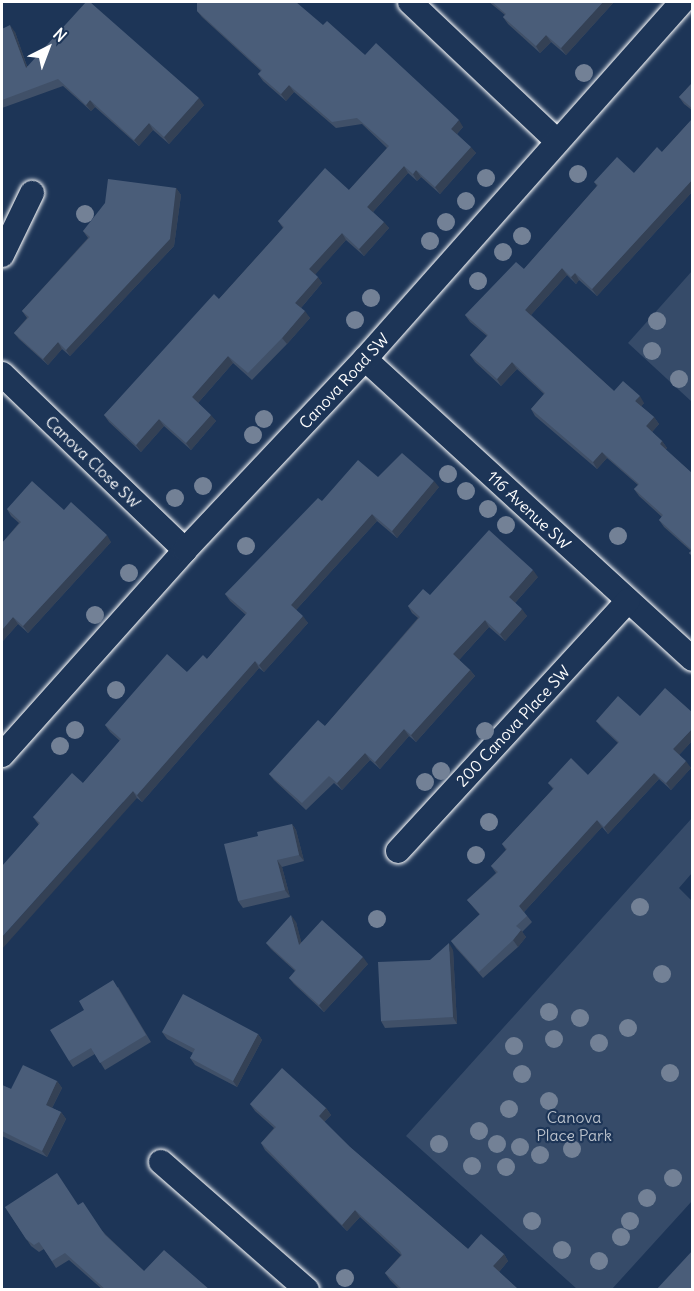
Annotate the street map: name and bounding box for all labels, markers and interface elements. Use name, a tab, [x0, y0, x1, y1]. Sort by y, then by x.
north arrow	[18, 18, 78, 78]
text: N	[49, 23, 71, 46]
street label: Canova Road SW	[295, 329, 393, 433]
street label: Canova Close SW	[41, 412, 145, 512]
street label: 116 Avenue SW	[483, 467, 575, 553]
street label: 200 Canova Place SW	[452, 662, 574, 790]
park label: Canova Place Park	[536, 1107, 612, 1145]

